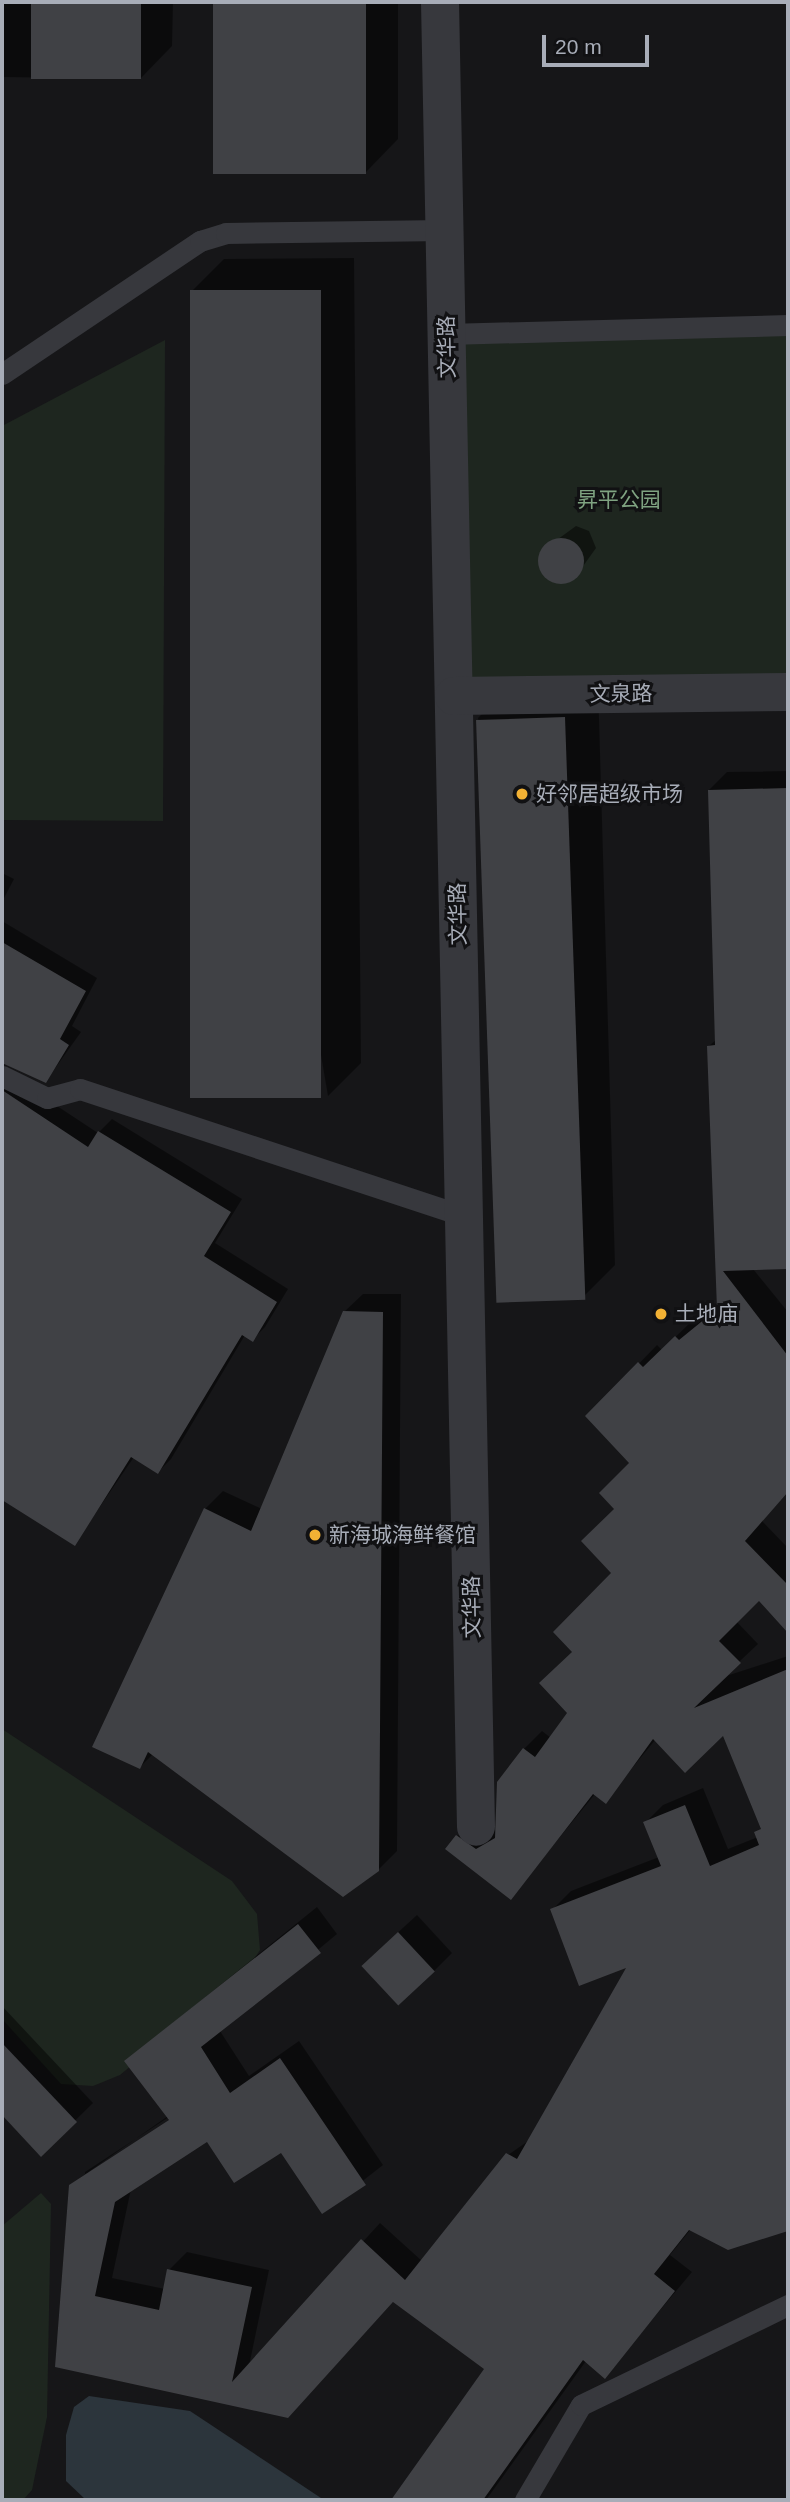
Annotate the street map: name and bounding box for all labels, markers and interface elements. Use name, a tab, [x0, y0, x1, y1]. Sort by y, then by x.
scale bar	[545, 21, 652, 65]
text: 20 m	[555, 35, 602, 58]
street label: 文华路	[434, 315, 460, 379]
park label: 昇平公园	[577, 487, 661, 513]
street label: 文泉路	[589, 681, 653, 707]
place label: 好邻居超级市场	[536, 781, 683, 807]
marker: 好邻居超级市场	[514, 786, 530, 802]
street label: 文华路	[445, 882, 471, 946]
place label: 土地庙	[675, 1301, 738, 1327]
marker: 土地庙	[653, 1306, 669, 1322]
place label: 新海城海鲜餐馆	[329, 1522, 476, 1548]
marker: 新海城海鲜餐馆	[307, 1527, 323, 1543]
street label: 文华路	[459, 1575, 485, 1639]

